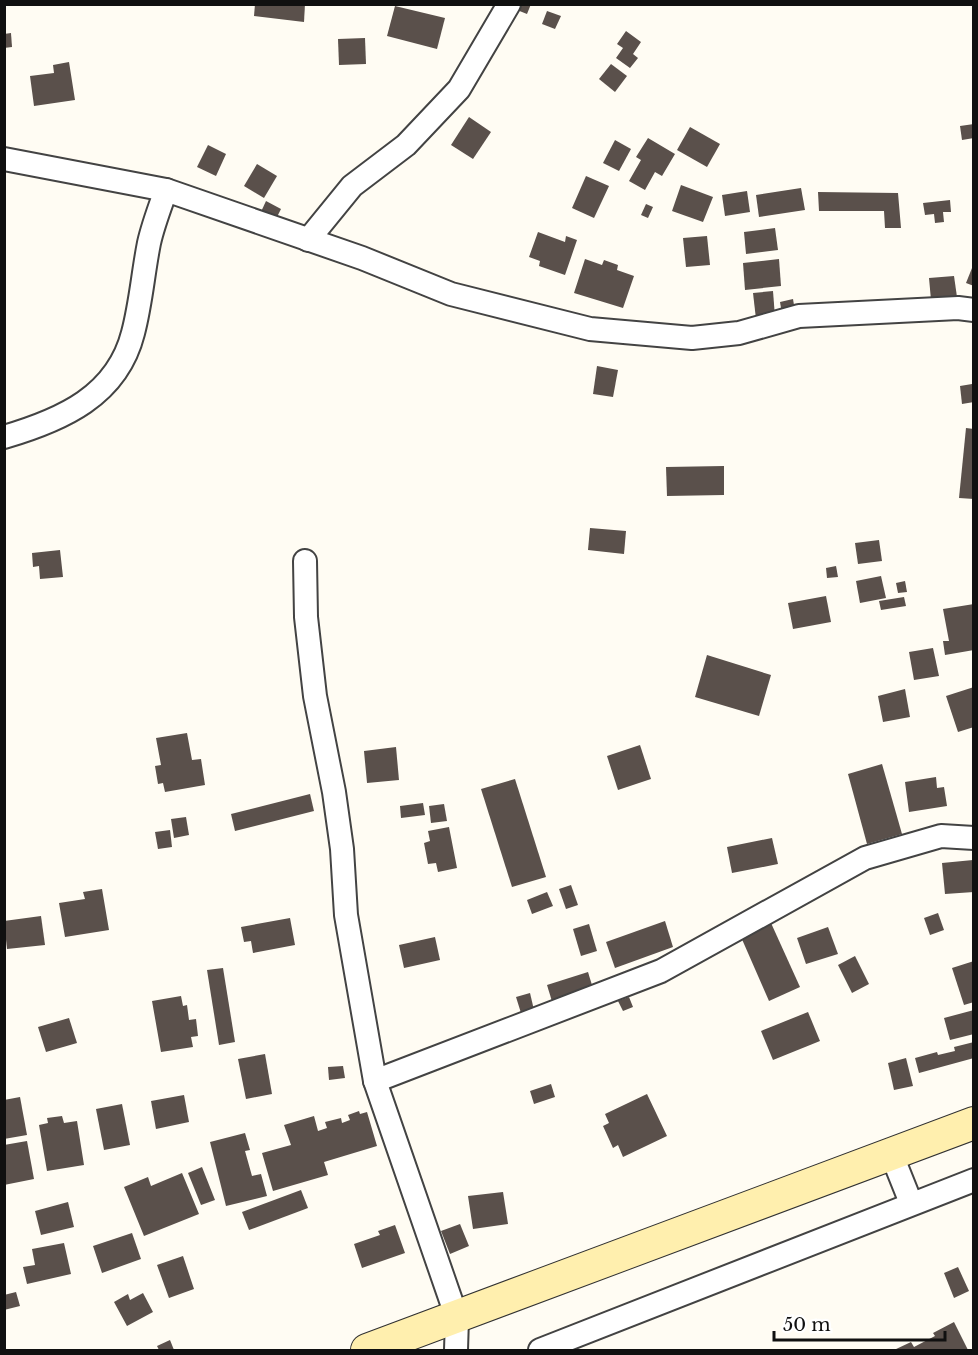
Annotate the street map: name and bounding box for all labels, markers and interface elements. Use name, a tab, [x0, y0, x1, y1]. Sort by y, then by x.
scale bar	[774, 1304, 945, 1342]
text: 50 m	[783, 1314, 831, 1336]

